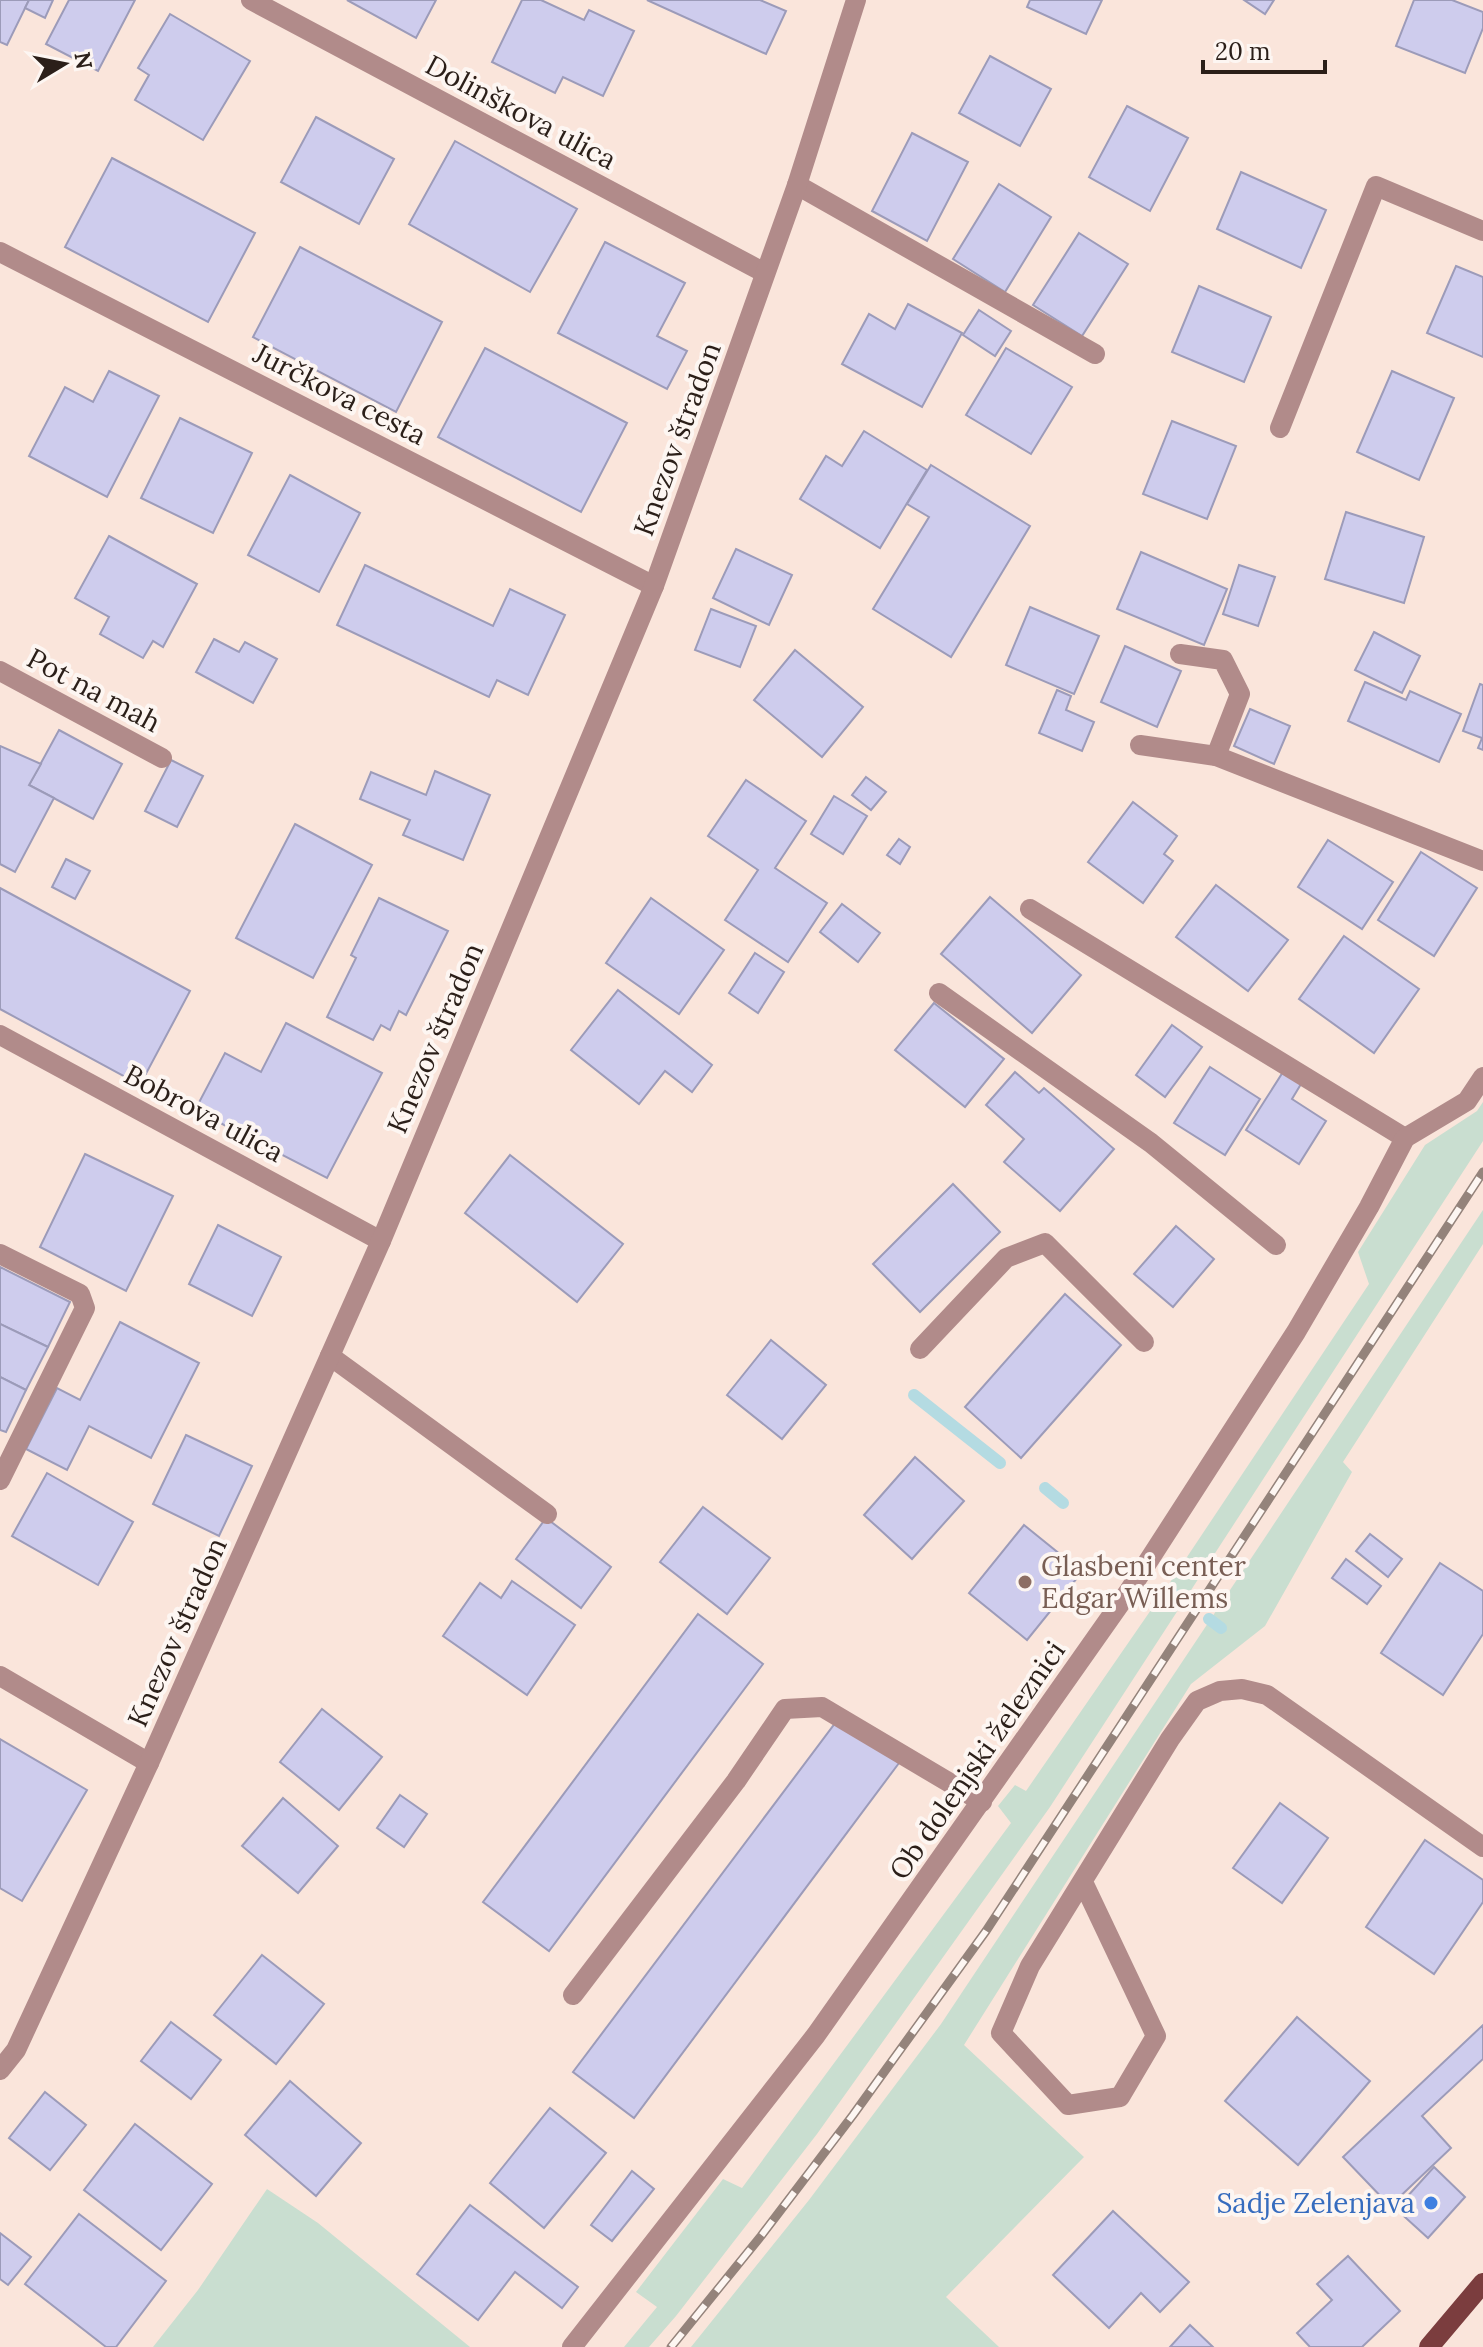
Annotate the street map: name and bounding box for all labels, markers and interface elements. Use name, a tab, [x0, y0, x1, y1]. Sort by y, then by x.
north arrow	[24, 24, 104, 104]
scale bar	[1203, 24, 1325, 74]
text: 20 m	[1215, 36, 1271, 67]
street label: Dolinškova ulica	[419, 47, 623, 177]
text: N	[68, 50, 99, 71]
street label: Jurčkova cesta	[247, 335, 432, 453]
street label: Knezov štradon	[625, 337, 729, 541]
street label: Pot na mah	[21, 640, 167, 740]
street label: Knezov štradon	[379, 937, 491, 1139]
street label: Bobrova ulica	[118, 1056, 290, 1170]
street label: Knezov štradon	[119, 1532, 235, 1732]
place label: Glasbeni center Edgar Willems	[1041, 1548, 1246, 1616]
marker: Glasbeni center Edgar Willems	[1016, 1573, 1034, 1591]
street label: Ob dolenjski železnici	[881, 1634, 1073, 1886]
place label: Sadje Zelenjava	[1216, 2185, 1415, 2221]
marker: Sadje Zelenjava	[1422, 2194, 1440, 2212]

